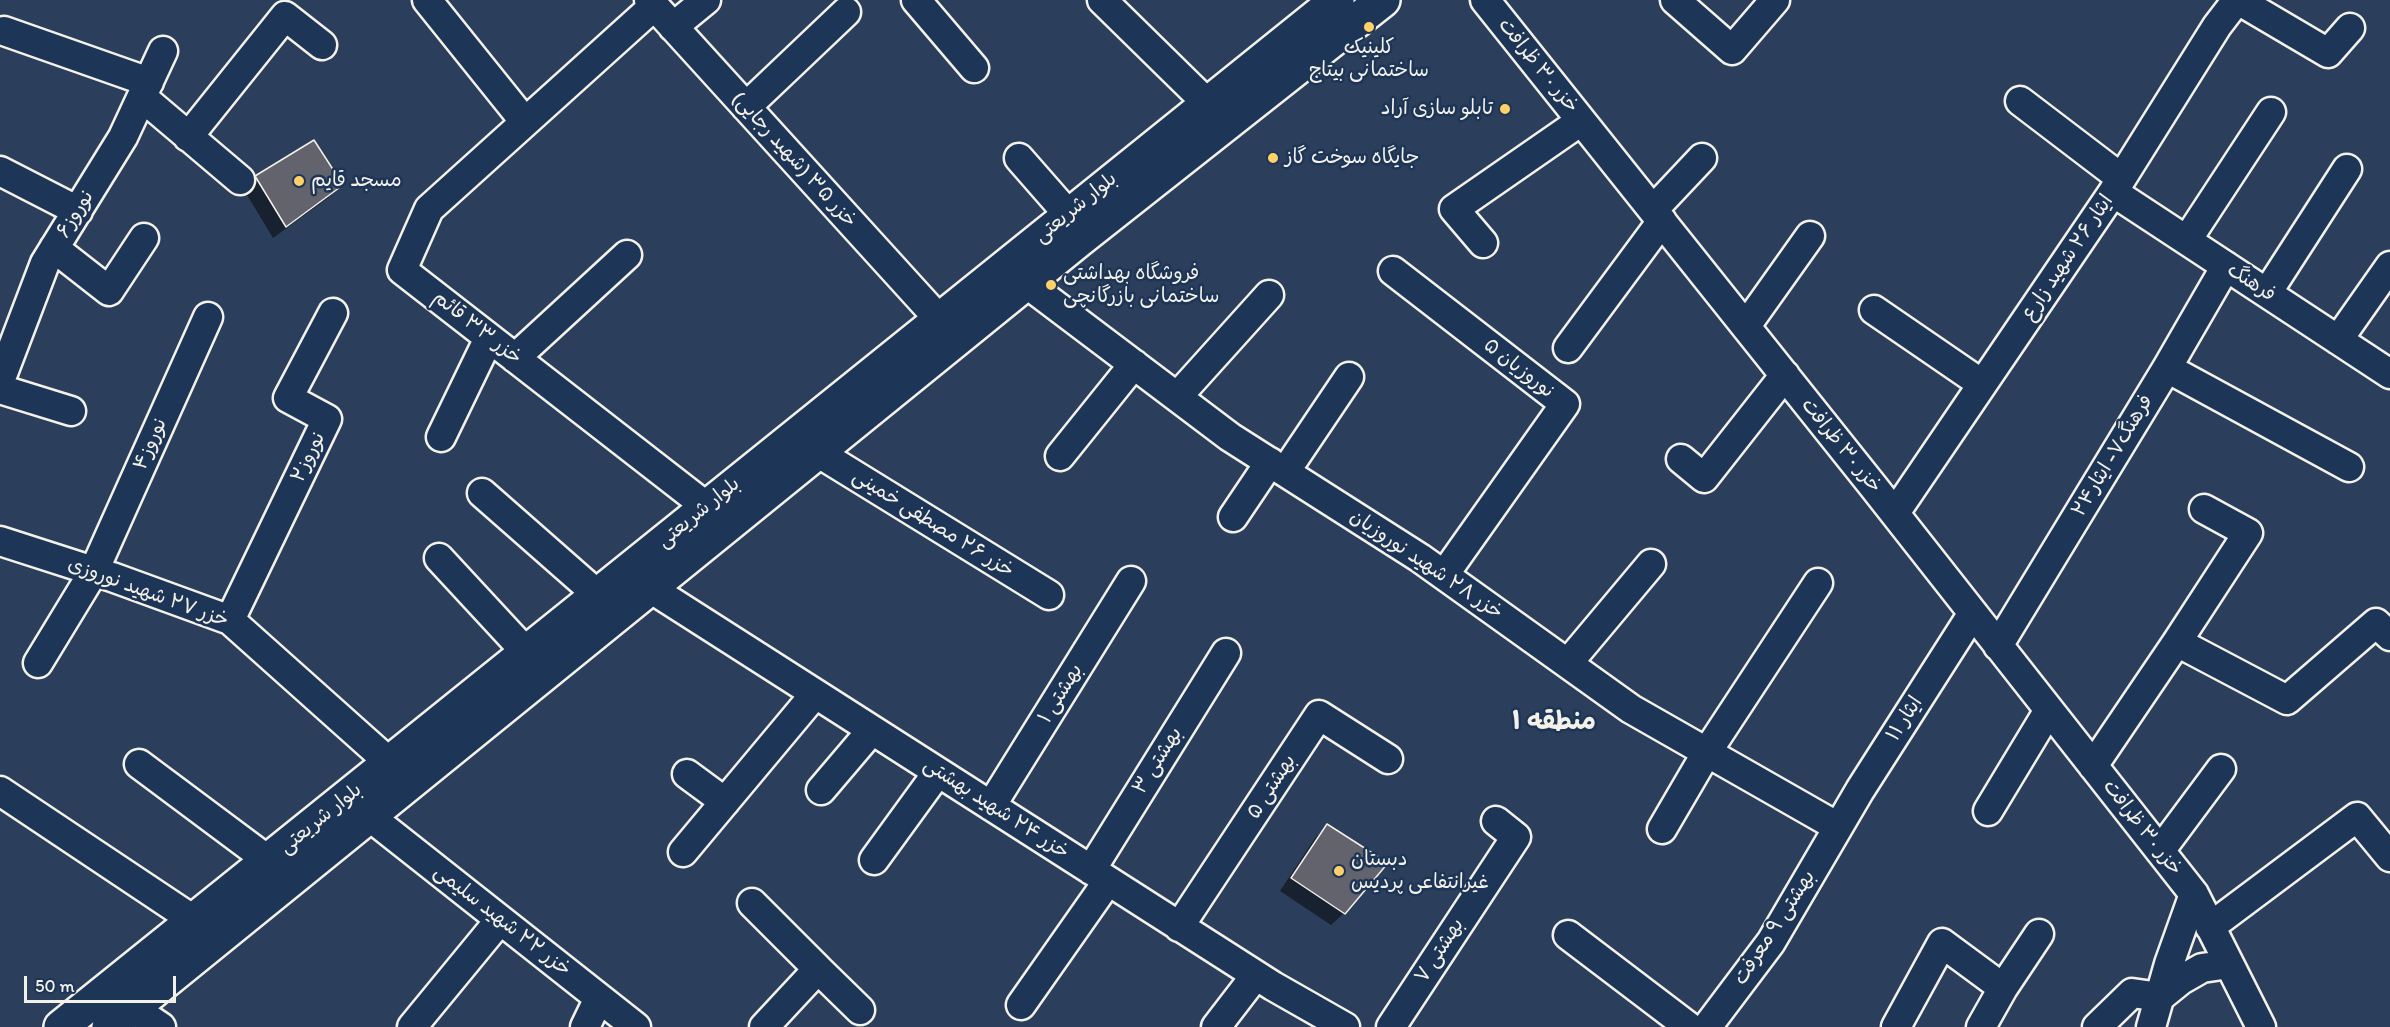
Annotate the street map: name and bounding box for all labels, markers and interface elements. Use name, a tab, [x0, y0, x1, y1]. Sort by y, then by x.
street label: خزر ۳۰ ظرافت	[1493, 14, 1583, 118]
marker: کلینیک ساختمانی بیتاج	[1362, 20, 1376, 34]
place label: کلینیک ساختمانی بیتاج	[1309, 36, 1429, 83]
street label: خزر ۳۵ (شهید رجایی)	[727, 87, 861, 233]
place label: تابلو سازی آراد	[1381, 97, 1493, 121]
marker: تابلو سازی آراد	[1498, 102, 1512, 116]
place label: جایگاه سوخت گاز	[1285, 146, 1419, 170]
marker: جایگاه سوخت گاز	[1266, 151, 1280, 165]
street label: بلوار شریعتی	[1030, 167, 1122, 249]
place label: مسجد قایم	[311, 169, 402, 193]
marker: مسجد قایم	[292, 174, 306, 188]
street label: نوروز۶	[52, 185, 100, 243]
street label: ایثار ۲۶ شهید زارع	[2017, 190, 2119, 326]
street label: فرهنگ	[2222, 258, 2280, 308]
place label: فروشگاه بهداشتی ساختمانی بازرگانچی	[1063, 262, 1220, 309]
marker: فروشگاه بهداشتی ساختمانی بازرگانچی	[1044, 278, 1058, 292]
street label: خزر ۳۳ قائم	[428, 286, 526, 370]
street label: نوروزیان ۵	[1478, 334, 1560, 404]
street label: فرهنگ۷- ایثار۲۴	[2067, 391, 2159, 521]
street label: خزر ۳۰ ظرافت	[1796, 394, 1886, 498]
street label: نوروز۴	[129, 414, 173, 474]
street label: نوروز۲	[286, 427, 332, 487]
street label: خزر ۲۶ مصطفی خمینی	[848, 465, 1018, 583]
street label: بلوار شریعتی	[653, 472, 745, 554]
street label: خزر ۲۸ شهید نوروزیان	[1345, 505, 1507, 625]
street label: خزر ۲۷ شهید نوروزی	[64, 553, 232, 633]
street label: بهشتی ۱	[1033, 660, 1089, 728]
street label: ایثار ۱۱	[1882, 692, 1928, 746]
district label: منطقه ۱	[1512, 706, 1596, 738]
street label: بهشتی ۳	[1128, 723, 1188, 799]
street label: بهشتی ۵	[1242, 750, 1302, 824]
street label: خزر ۲۴ شهید بهشتی	[919, 753, 1073, 865]
street label: خزر ۳۰ ظرافت	[2097, 775, 2187, 881]
street label: بلوار شریعتی	[275, 778, 367, 860]
place label: دبستان غیرانتفاعی پردیس	[1351, 848, 1489, 895]
street label: خزر ۲۲ شهید سلیمی	[429, 860, 575, 982]
marker: دبستان غیرانتفاعی پردیس	[1332, 864, 1346, 878]
street label: بهشتی ۹ معرفت	[1729, 866, 1821, 990]
street label: بهشتی ۷	[1410, 914, 1470, 988]
scale bar	[27, 964, 178, 1002]
text: 50 m	[35, 975, 75, 997]

